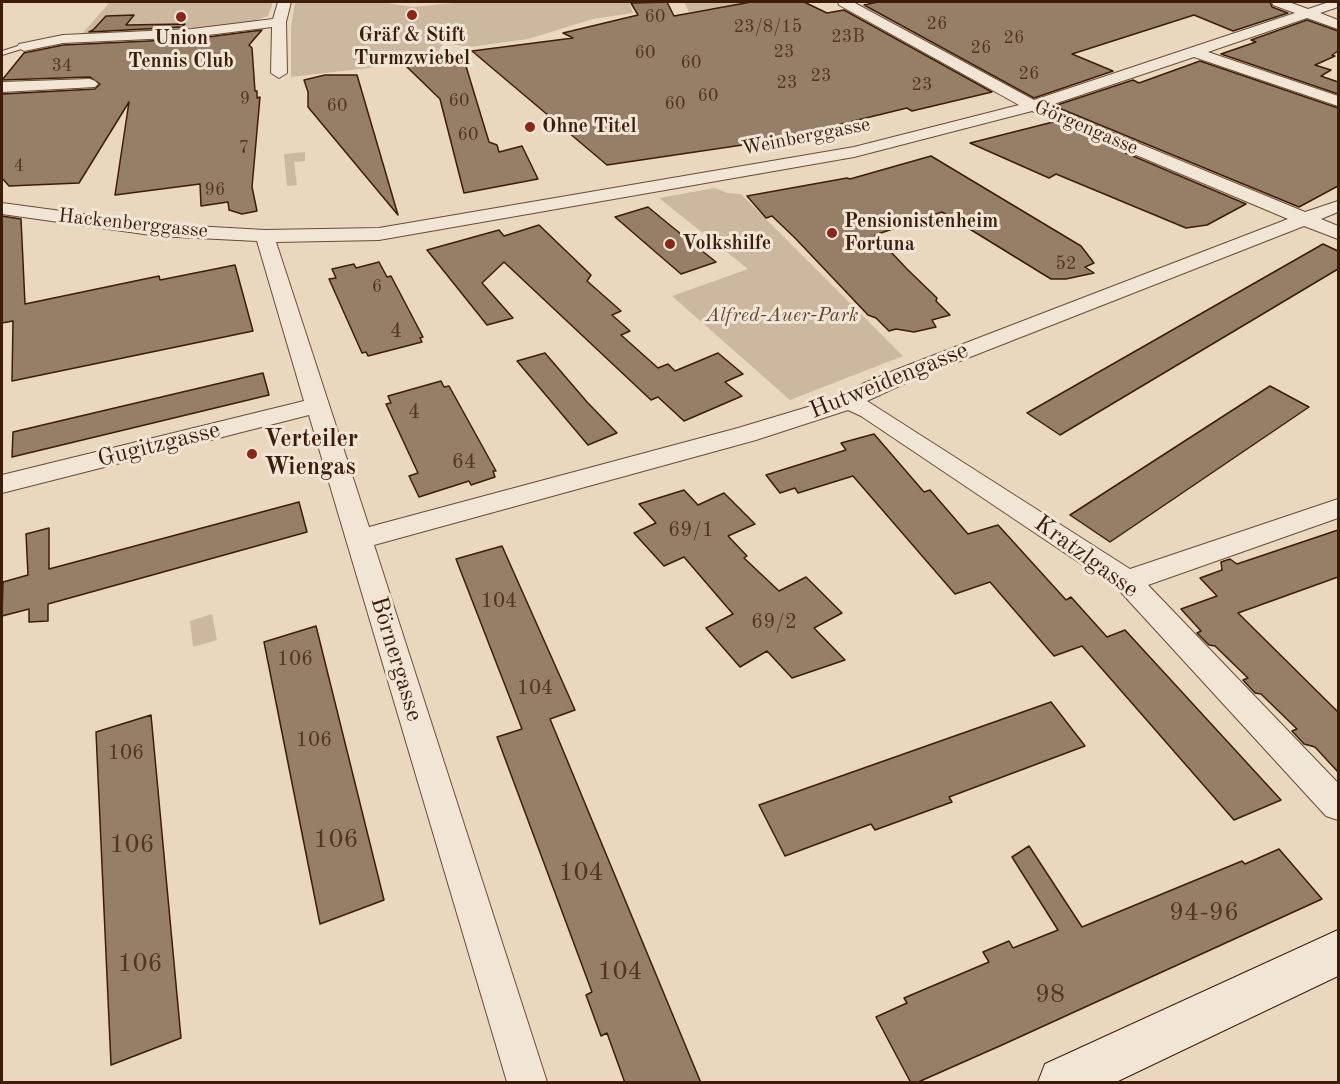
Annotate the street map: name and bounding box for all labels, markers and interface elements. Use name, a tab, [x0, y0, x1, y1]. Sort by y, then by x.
house number: 60	[645, 6, 665, 28]
marker: Gräf & Stift Turmzwiebel	[405, 8, 419, 22]
marker: Union Tennis Club	[174, 10, 188, 24]
house number: 26	[927, 13, 947, 35]
house number: 23/8/15	[734, 16, 802, 38]
place label: Gräf & Stift Turmzwiebel	[354, 24, 470, 71]
house number: 23B	[831, 26, 865, 48]
place label: Union Tennis Club	[128, 27, 234, 74]
house number: 26	[1004, 27, 1024, 49]
house number: 26	[971, 37, 991, 59]
house number: 23	[774, 41, 794, 63]
house number: 60	[635, 42, 655, 64]
house number: 60	[681, 52, 701, 74]
house number: 34	[52, 55, 72, 77]
house number: 26	[1019, 63, 1039, 85]
house number: 23	[811, 65, 831, 87]
house number: 23	[777, 72, 797, 94]
house number: 23	[912, 74, 932, 96]
house number: 60	[698, 85, 718, 107]
house number: 9	[240, 88, 250, 110]
house number: 60	[449, 90, 469, 112]
house number: 60	[665, 93, 685, 115]
house number: 60	[327, 95, 347, 117]
street label: Görgengasse	[1030, 95, 1142, 161]
street label: Weinberggasse	[740, 113, 872, 161]
place label: Ohne Titel	[542, 115, 637, 139]
marker: Ohne Titel	[523, 120, 537, 134]
house number: 60	[458, 124, 478, 146]
house number: 7	[239, 137, 249, 159]
house number: 4	[14, 155, 24, 177]
house number: 96	[205, 179, 225, 201]
street label: Hackenberggasse	[57, 204, 209, 244]
place label: Pensionistenheim Fortuna	[844, 210, 998, 257]
marker: Pensionistenheim Fortuna	[825, 226, 839, 240]
place label: Volkshilfe	[682, 232, 771, 256]
marker: Volkshilfe	[663, 237, 677, 251]
house number: 52	[1056, 253, 1076, 275]
house number: 6	[372, 276, 382, 298]
park label: Alfred-Auer-Park	[705, 304, 859, 328]
house number: 4	[390, 318, 402, 344]
street label: Hutweidengasse	[806, 336, 972, 426]
house number: 4	[408, 399, 420, 425]
street label: Gugitzgasse	[95, 416, 223, 474]
place label: Verteiler Wiengas	[264, 426, 358, 482]
marker: Verteiler Wiengas	[245, 447, 259, 461]
house number: 64	[452, 449, 476, 475]
street label: Kratzlgasse	[1028, 510, 1144, 604]
house number: 69/1	[668, 517, 714, 543]
house number: 104	[481, 588, 517, 614]
street label: Börnergasse	[363, 593, 429, 725]
house number: 69/2	[751, 609, 797, 635]
house number: 106	[277, 646, 313, 672]
house number: 104	[517, 675, 553, 701]
house number: 106	[296, 727, 332, 753]
house number: 106	[108, 740, 144, 766]
house number: 106	[313, 824, 359, 856]
house number: 106	[109, 829, 155, 861]
house number: 104	[558, 857, 604, 889]
house number: 94-96	[1169, 897, 1239, 929]
house number: 106	[117, 948, 163, 980]
house number: 104	[597, 956, 643, 988]
house number: 98	[1035, 979, 1065, 1011]

